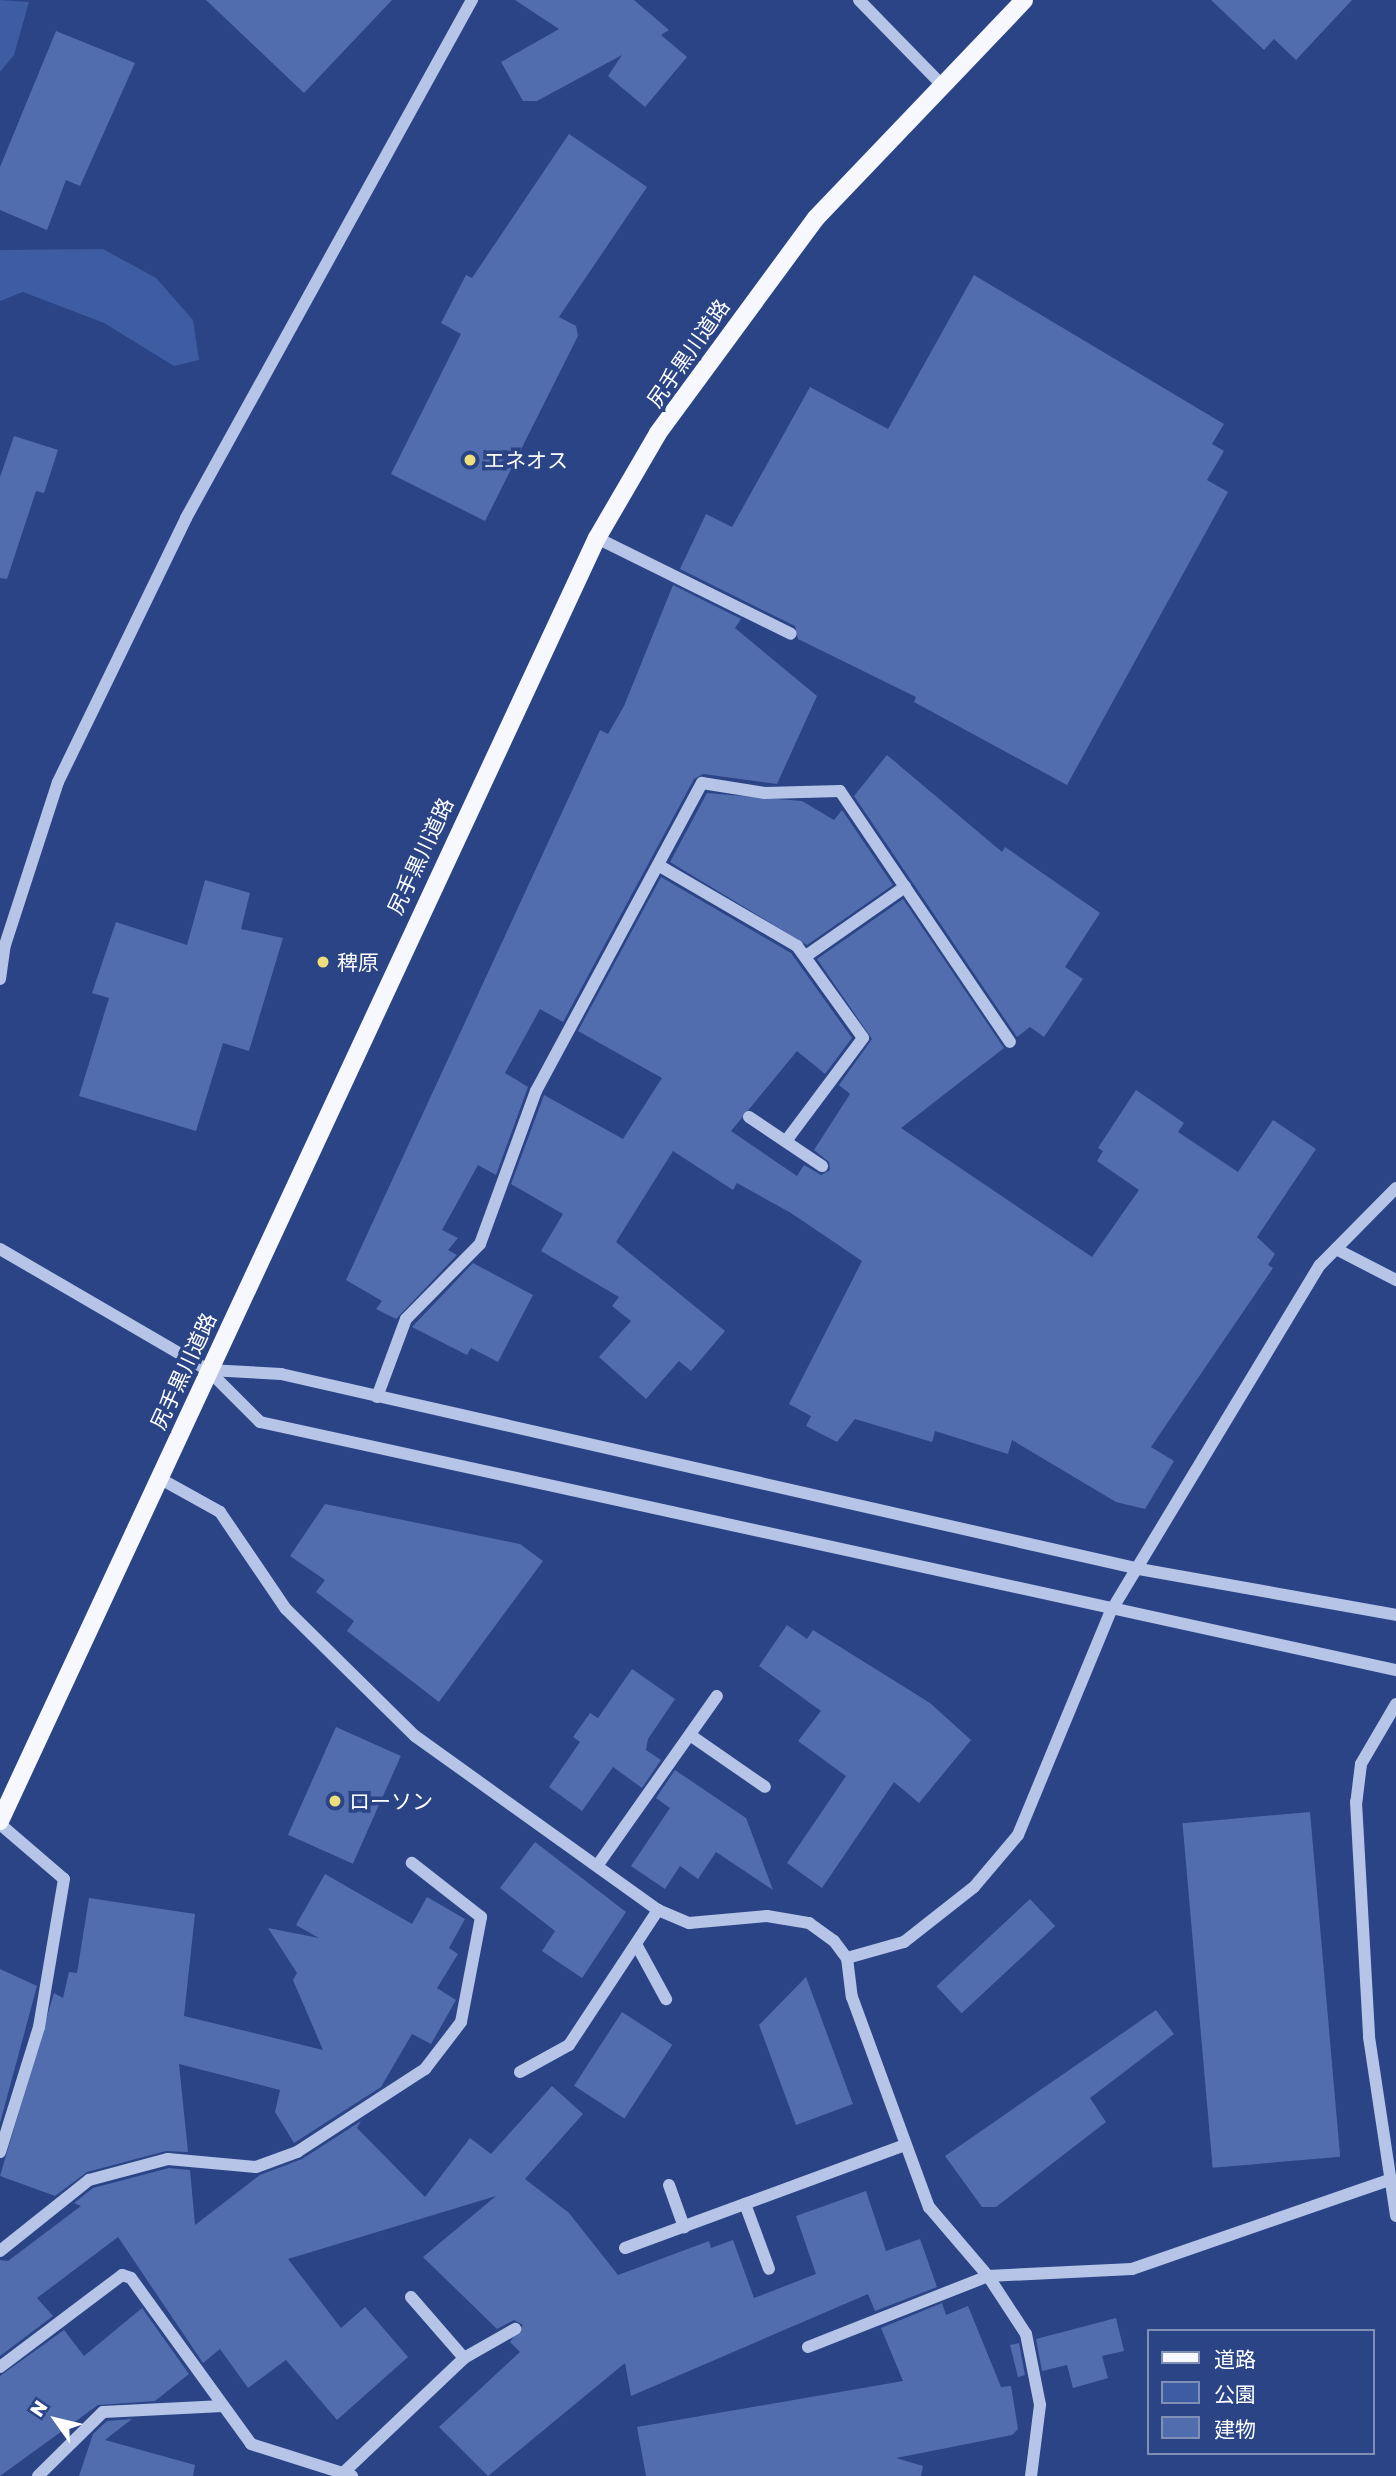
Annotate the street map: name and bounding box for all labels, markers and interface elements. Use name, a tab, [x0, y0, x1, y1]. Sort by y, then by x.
street label: 尻手黒川道路	[642, 294, 734, 412]
place label: エネオス	[484, 447, 568, 473]
marker: エネオス	[462, 452, 478, 468]
street label: 尻手黒川道路	[382, 794, 458, 918]
place label: 稗原	[337, 949, 379, 975]
marker: 稗原	[315, 954, 331, 970]
street label: 尻手黒川道路	[145, 1309, 221, 1433]
place label: ローソン	[349, 1788, 433, 1814]
marker: ローソン	[327, 1793, 343, 1809]
legend	[1148, 2329, 1375, 2455]
text: 道路	[1214, 2346, 1256, 2372]
text: 公園	[1214, 2381, 1256, 2407]
north arrow	[21, 2385, 91, 2455]
text: N	[25, 2396, 52, 2420]
text: 建物	[1214, 2416, 1256, 2442]

